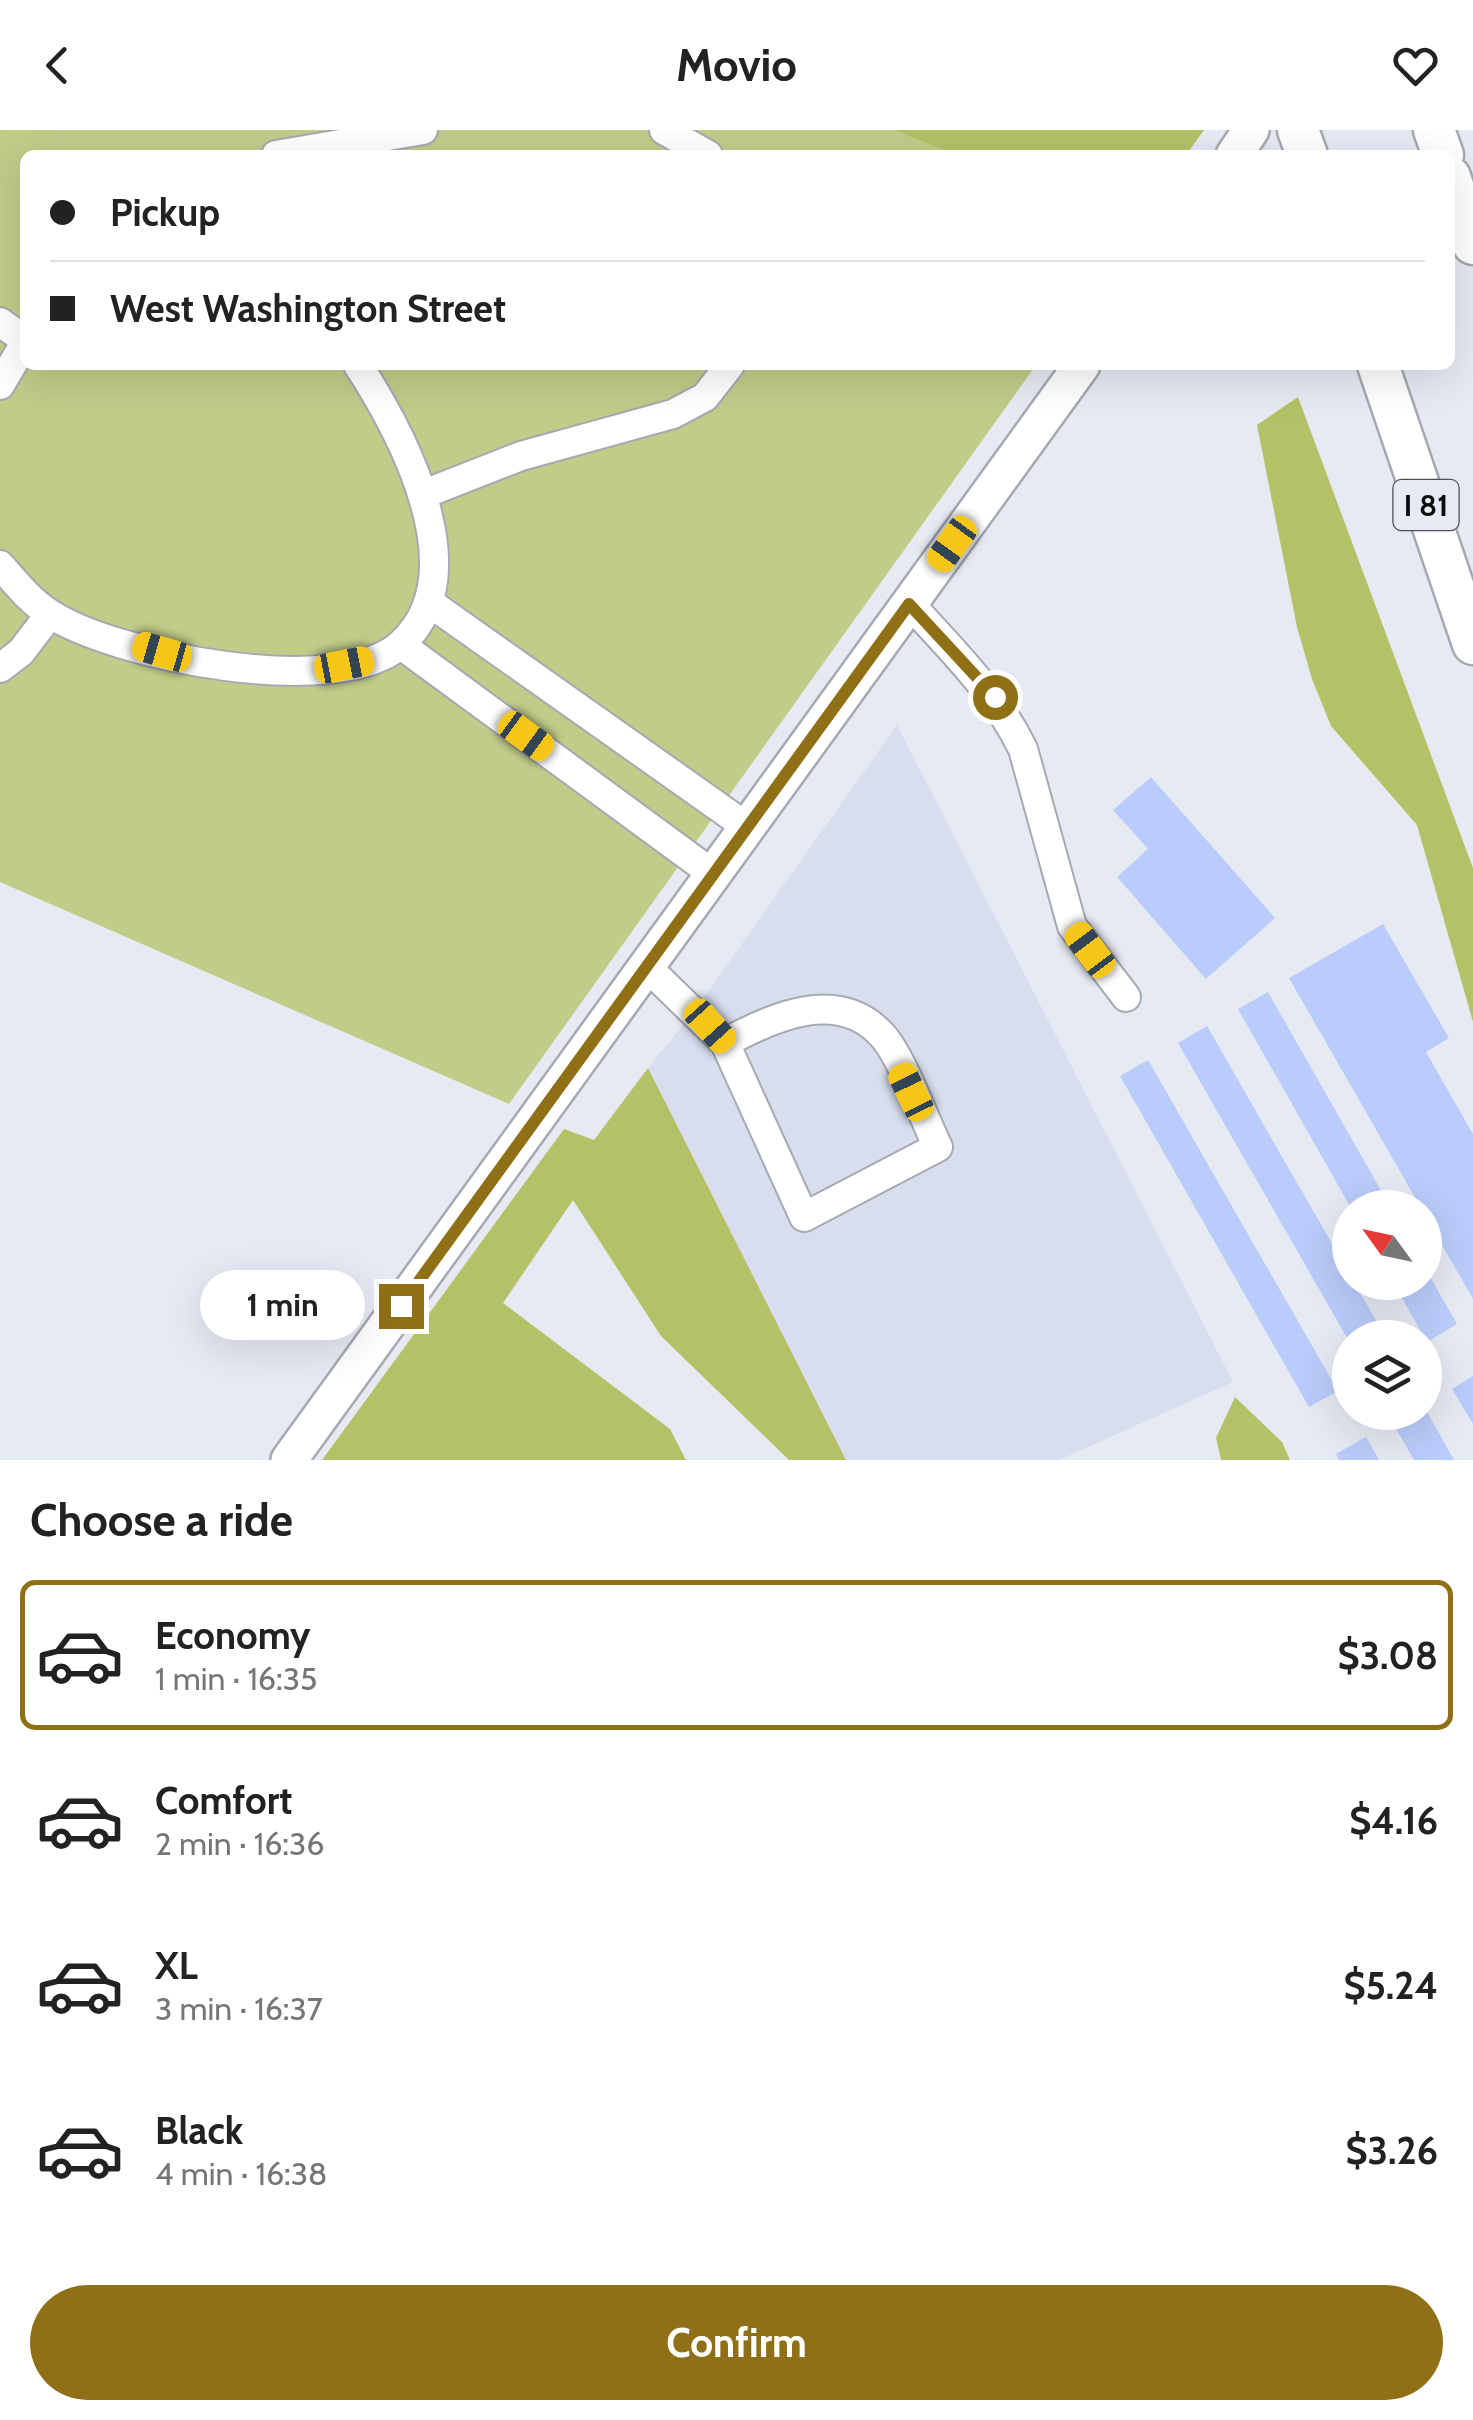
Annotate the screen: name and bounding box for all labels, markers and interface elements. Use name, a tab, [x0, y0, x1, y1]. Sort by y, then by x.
icon: back	[30, 38, 85, 93]
text: Movio	[676, 38, 797, 92]
icon: heart	[1388, 38, 1443, 93]
text: Pickup	[110, 189, 220, 236]
text: West Washington Street	[110, 285, 506, 332]
road number: I 81	[1394, 480, 1458, 530]
car	[922, 511, 982, 577]
car	[129, 629, 195, 675]
car	[312, 645, 376, 685]
route start	[973, 675, 1018, 720]
car	[493, 706, 559, 766]
car	[1060, 917, 1120, 983]
car	[679, 994, 741, 1058]
car	[884, 1058, 938, 1126]
north arrow	[1332, 1190, 1442, 1300]
map controls	[1332, 1190, 1442, 1430]
callout: 1 min	[201, 1271, 366, 1341]
route end	[379, 1284, 424, 1329]
text: 1 min	[246, 1285, 319, 1324]
button: layers	[1332, 1320, 1442, 1430]
text: Choose a ride	[30, 1493, 293, 1547]
icon: car	[35, 1610, 125, 1700]
text: Economy	[155, 1612, 310, 1659]
text: $3.08	[1338, 1632, 1438, 1679]
text: 1 min · 16:35	[155, 1659, 317, 1698]
icon: car	[35, 1775, 125, 1865]
text: Comfort	[155, 1777, 292, 1824]
text: $4.16	[1349, 1797, 1438, 1844]
text: 2 min · 16:36	[155, 1824, 324, 1863]
icon: car	[35, 1940, 125, 2030]
text: XL	[155, 1942, 198, 1989]
text: $5.24	[1343, 1962, 1438, 2009]
text: 3 min · 16:37	[155, 1989, 323, 2028]
icon: car	[35, 2105, 125, 2195]
text: Black	[155, 2107, 243, 2154]
text: $3.26	[1346, 2127, 1438, 2174]
text: 4 min · 16:38	[155, 2154, 327, 2193]
button: Confirm	[30, 2285, 1443, 2400]

